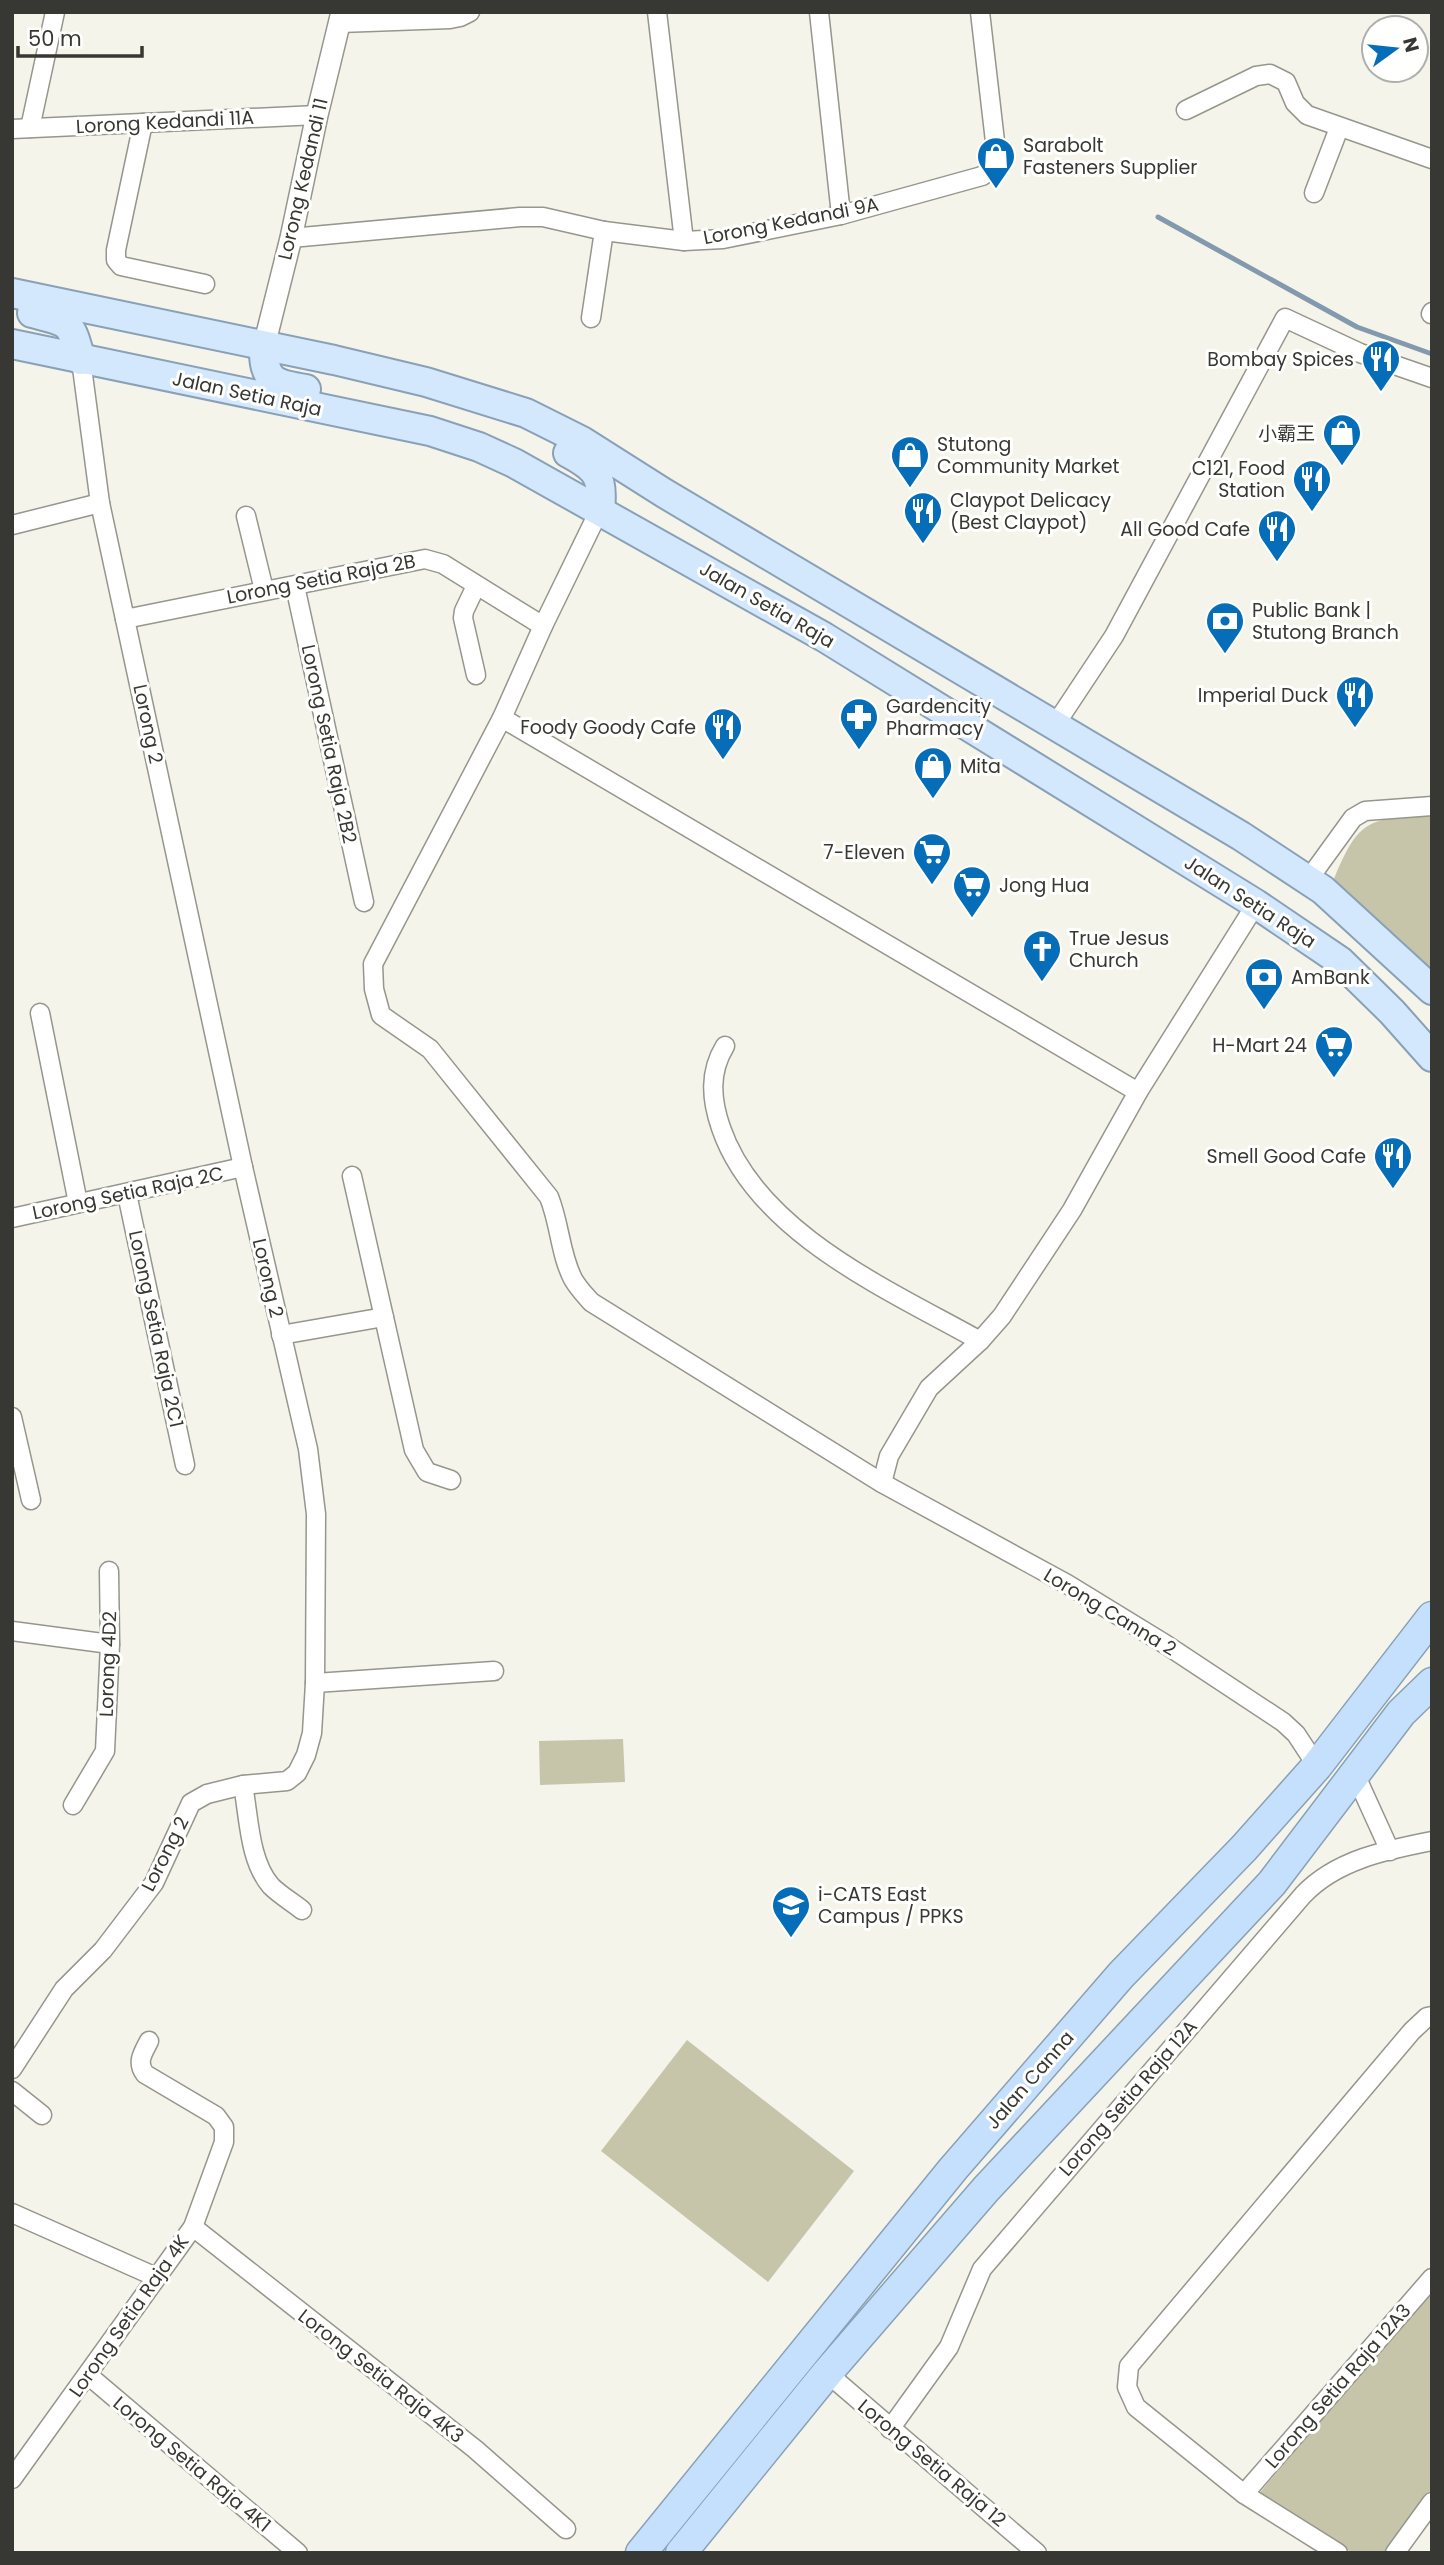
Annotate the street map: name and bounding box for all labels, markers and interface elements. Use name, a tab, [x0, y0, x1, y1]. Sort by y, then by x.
scale bar	[18, 14, 142, 58]
north arrow	[1360, 14, 1430, 84]
text: 50 m	[28, 24, 82, 53]
text: N	[1396, 34, 1426, 55]
street label: Lorong Kedandi 11	[271, 95, 335, 263]
street label: Lorong Kedandi 11A	[75, 104, 255, 140]
place label: Sarabolt Fasteners Supplier	[1023, 132, 1197, 181]
shop icon: Sarabolt Fasteners Supplier	[975, 135, 1017, 190]
street label: Lorong Kedandi 9A	[701, 191, 881, 251]
restaurant icon: Bombay Spices	[1360, 338, 1402, 393]
place label: Bombay Spices	[1207, 346, 1354, 373]
street label: Jalan Setia Raja	[170, 365, 324, 423]
shop icon: 小霸王	[1321, 412, 1363, 467]
place label: 小霸王	[1258, 420, 1315, 447]
place label: Stutong Community Market	[937, 431, 1120, 480]
shop icon: Stutong Community Market	[889, 434, 931, 489]
place label: C121, Food Station	[1192, 455, 1285, 504]
restaurant icon: C121, Food Station	[1291, 458, 1333, 513]
place label: Claypot Delicacy (Best Claypot)	[950, 487, 1111, 536]
restaurant icon: Claypot Delicacy (Best Claypot)	[902, 490, 944, 545]
restaurant icon: All Good Cafe	[1256, 508, 1298, 563]
place label: All Good Cafe	[1120, 516, 1250, 543]
street label: Lorong Setia Raja 2B	[224, 547, 418, 611]
street label: Jalan Setia Raja	[694, 555, 840, 655]
place label: Public Bank | Stutong Branch	[1252, 597, 1399, 646]
bank icon: Public Bank | Stutong Branch	[1204, 600, 1246, 655]
street label: Lorong Setia Raja 2B2	[295, 642, 363, 846]
restaurant icon: Imperial Duck	[1334, 674, 1376, 729]
street label: Lorong 2	[126, 682, 170, 766]
place label: Imperial Duck	[1198, 682, 1328, 709]
place label: Gardencity Pharmacy	[886, 693, 992, 742]
pharmacy icon: Gardencity Pharmacy	[838, 696, 880, 751]
restaurant icon: Foody Goody Cafe	[702, 706, 744, 761]
place label: Foody Goody Cafe	[520, 714, 696, 741]
shop icon: Mita	[912, 745, 954, 800]
place label: Mita	[960, 753, 1001, 780]
supermarket icon: 7-Eleven	[911, 831, 953, 886]
place label: 7-Eleven	[823, 839, 905, 866]
street label: Jalan Setia Raja	[1179, 849, 1321, 955]
supermarket icon: Jong Hua	[951, 864, 993, 919]
place label: Jong Hua	[999, 872, 1089, 899]
place label: True Jesus Church	[1069, 925, 1169, 974]
church icon: True Jesus Church	[1021, 928, 1063, 983]
bank icon: AmBank	[1243, 956, 1285, 1011]
place label: AmBank	[1291, 964, 1370, 991]
supermarket icon: H-Mart 24	[1313, 1024, 1355, 1079]
place label: H-Mart 24	[1212, 1032, 1307, 1059]
restaurant icon: Smell Good Cafe	[1372, 1135, 1414, 1190]
place label: Smell Good Cafe	[1207, 1143, 1366, 1170]
street label: Lorong Setia Raja 2C	[30, 1160, 226, 1226]
street label: Lorong Setia Raja 2C1	[122, 1228, 190, 1430]
street label: Lorong 2	[246, 1236, 290, 1320]
street label: Lorong Canna 2	[1039, 1562, 1181, 1662]
street label: Lorong 4D2	[93, 1610, 123, 1717]
street label: Lorong 2	[135, 1812, 195, 1896]
place label: i-CATS East Campus / PPKS	[818, 1881, 964, 1930]
school or university icon: i-CATS East Campus / PPKS	[770, 1884, 812, 1939]
street label: Lorong Setia Raja 12A	[1053, 2014, 1204, 2182]
street label: Jalan Canna	[980, 2025, 1080, 2135]
street label: Lorong Setia Raja 4K	[63, 2229, 195, 2403]
street label: Lorong Setia Raja 12A3	[1259, 2298, 1417, 2474]
street label: Lorong Setia Raja 4K3	[292, 2303, 470, 2449]
street label: Lorong Setia Raja 4K1	[107, 2390, 277, 2538]
street label: Lorong Setia Raja 12	[852, 2393, 1012, 2533]

